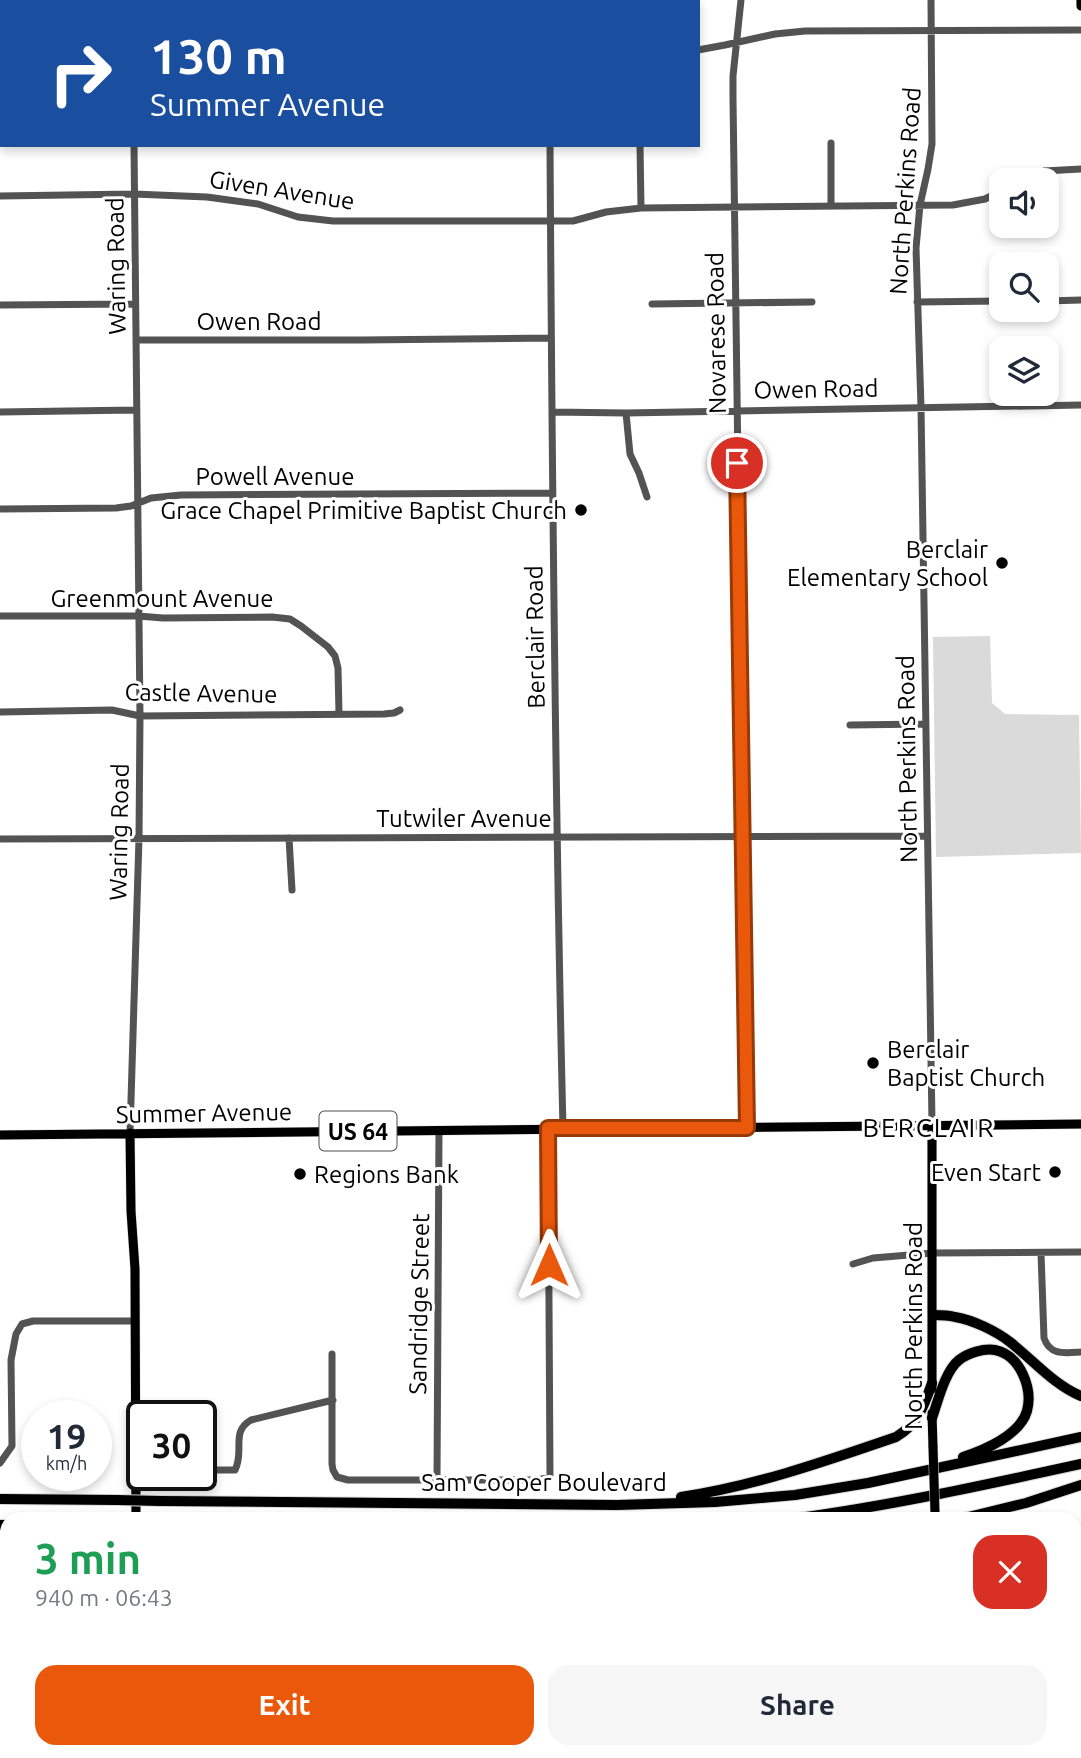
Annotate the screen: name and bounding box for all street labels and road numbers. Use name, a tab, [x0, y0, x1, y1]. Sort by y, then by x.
street label: North Perkins Road	[884, 86, 926, 296]
street label: Given Avenue	[207, 165, 357, 215]
street label: Waring Road	[101, 197, 131, 335]
street label: Novarese Road	[701, 252, 731, 414]
street label: Owen Road	[197, 308, 322, 335]
street label: Owen Road	[753, 374, 879, 404]
street label: Powell Avenue	[196, 463, 354, 490]
street label: Berclair Road	[520, 565, 550, 709]
street label: Greenmount Avenue	[50, 585, 274, 612]
street label: North Perkins Road	[892, 655, 922, 863]
street label: Castle Avenue	[124, 678, 278, 708]
street label: Waring Road	[104, 763, 134, 901]
street label: Tutwiler Avenue	[376, 805, 552, 832]
street label: Summer Avenue	[116, 1098, 292, 1128]
road number: US 64	[320, 1112, 396, 1150]
street label: Sandridge Street	[404, 1213, 434, 1395]
street label: North Perkins Road	[900, 1222, 927, 1430]
street label: Sam Cooper Boulevard	[421, 1469, 667, 1496]

